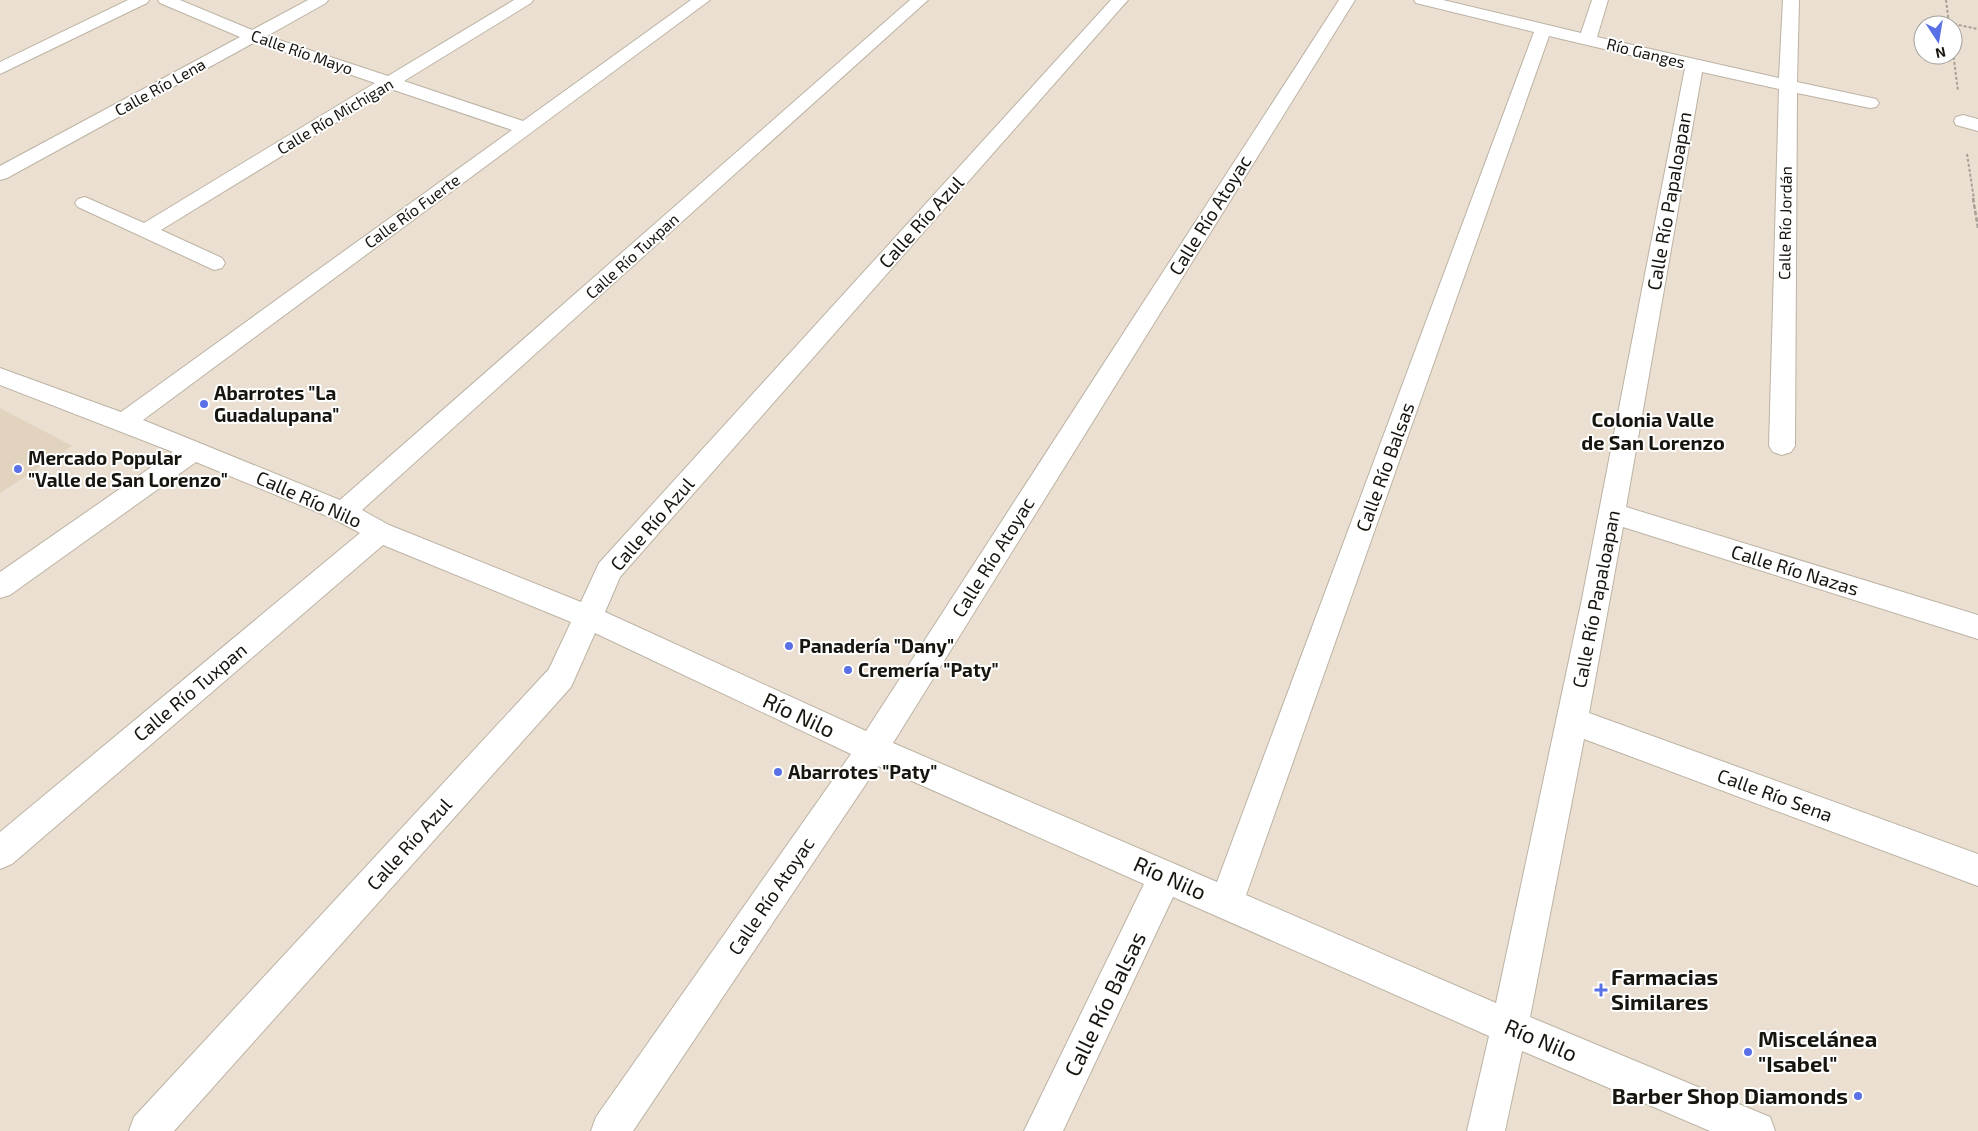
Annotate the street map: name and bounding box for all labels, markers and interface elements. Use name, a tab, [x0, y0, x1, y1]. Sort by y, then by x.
north arrow	[1913, 15, 1963, 65]
street label: Calle Río Mayo	[249, 25, 356, 78]
street label: Río Ganges	[1605, 34, 1687, 71]
text: N	[1934, 44, 1948, 63]
street label: Calle Río Lena	[111, 54, 209, 119]
street label: Calle Río Michigan	[273, 73, 396, 158]
street label: Calle Río Papaloapan	[1641, 110, 1696, 292]
street label: Calle Río Atoyac	[1163, 150, 1256, 279]
street label: Calle Río Jordán	[1774, 166, 1795, 280]
street label: Calle Río Fuerte	[360, 170, 463, 252]
street label: Calle Río Azul	[873, 171, 968, 272]
street label: Calle Río Tuxpan	[581, 209, 682, 302]
place label: Abarrotes "La Guadalupana"	[214, 381, 339, 426]
marker: Abarrotes "La Guadalupana"	[198, 398, 210, 410]
street label: Calle Río Balsas	[1350, 399, 1419, 535]
district label: Colonia Valle de San Lorenzo	[1581, 407, 1725, 454]
place label: Mercado Popular "Valle de San Lorenzo"	[28, 446, 228, 491]
marker: Mercado Popular "Valle de San Lorenzo"	[12, 463, 24, 475]
street label: Calle Río Nilo	[253, 465, 366, 532]
street label: Calle Río Azul	[605, 472, 699, 575]
street label: Calle Río Atoyac	[946, 492, 1039, 621]
street label: Calle Río Papaloapan	[1567, 508, 1624, 690]
street label: Calle Río Nazas	[1729, 539, 1862, 600]
place label: Panadería "Dany"	[799, 634, 954, 658]
street label: Calle Río Tuxpan	[128, 638, 251, 746]
marker: Panadería "Dany"	[783, 640, 795, 652]
place label: Cremería "Paty"	[858, 658, 999, 682]
marker: Cremería "Paty"	[842, 664, 854, 676]
street label: Río Nilo	[759, 686, 840, 742]
place label: Abarrotes "Paty"	[788, 760, 937, 784]
street label: Calle Río Sena	[1714, 763, 1836, 826]
marker: Abarrotes "Paty"	[772, 766, 784, 778]
street label: Calle Río Azul	[361, 793, 456, 894]
street label: Calle Río Atoyac	[723, 832, 818, 959]
street label: Río Nilo	[1130, 850, 1211, 905]
street label: Calle Río Balsas	[1058, 927, 1150, 1080]
place label: Farmacias Similares	[1611, 963, 1718, 1014]
marker: Farmacias Similares	[1595, 984, 1607, 996]
street label: Río Nilo	[1501, 1012, 1582, 1066]
place label: Miscelánea "Isabel"	[1758, 1025, 1877, 1076]
marker: Miscelánea "Isabel"	[1742, 1046, 1754, 1058]
place label: Barber Shop Diamonds	[1612, 1082, 1848, 1108]
marker: Barber Shop Diamonds	[1852, 1090, 1864, 1102]

